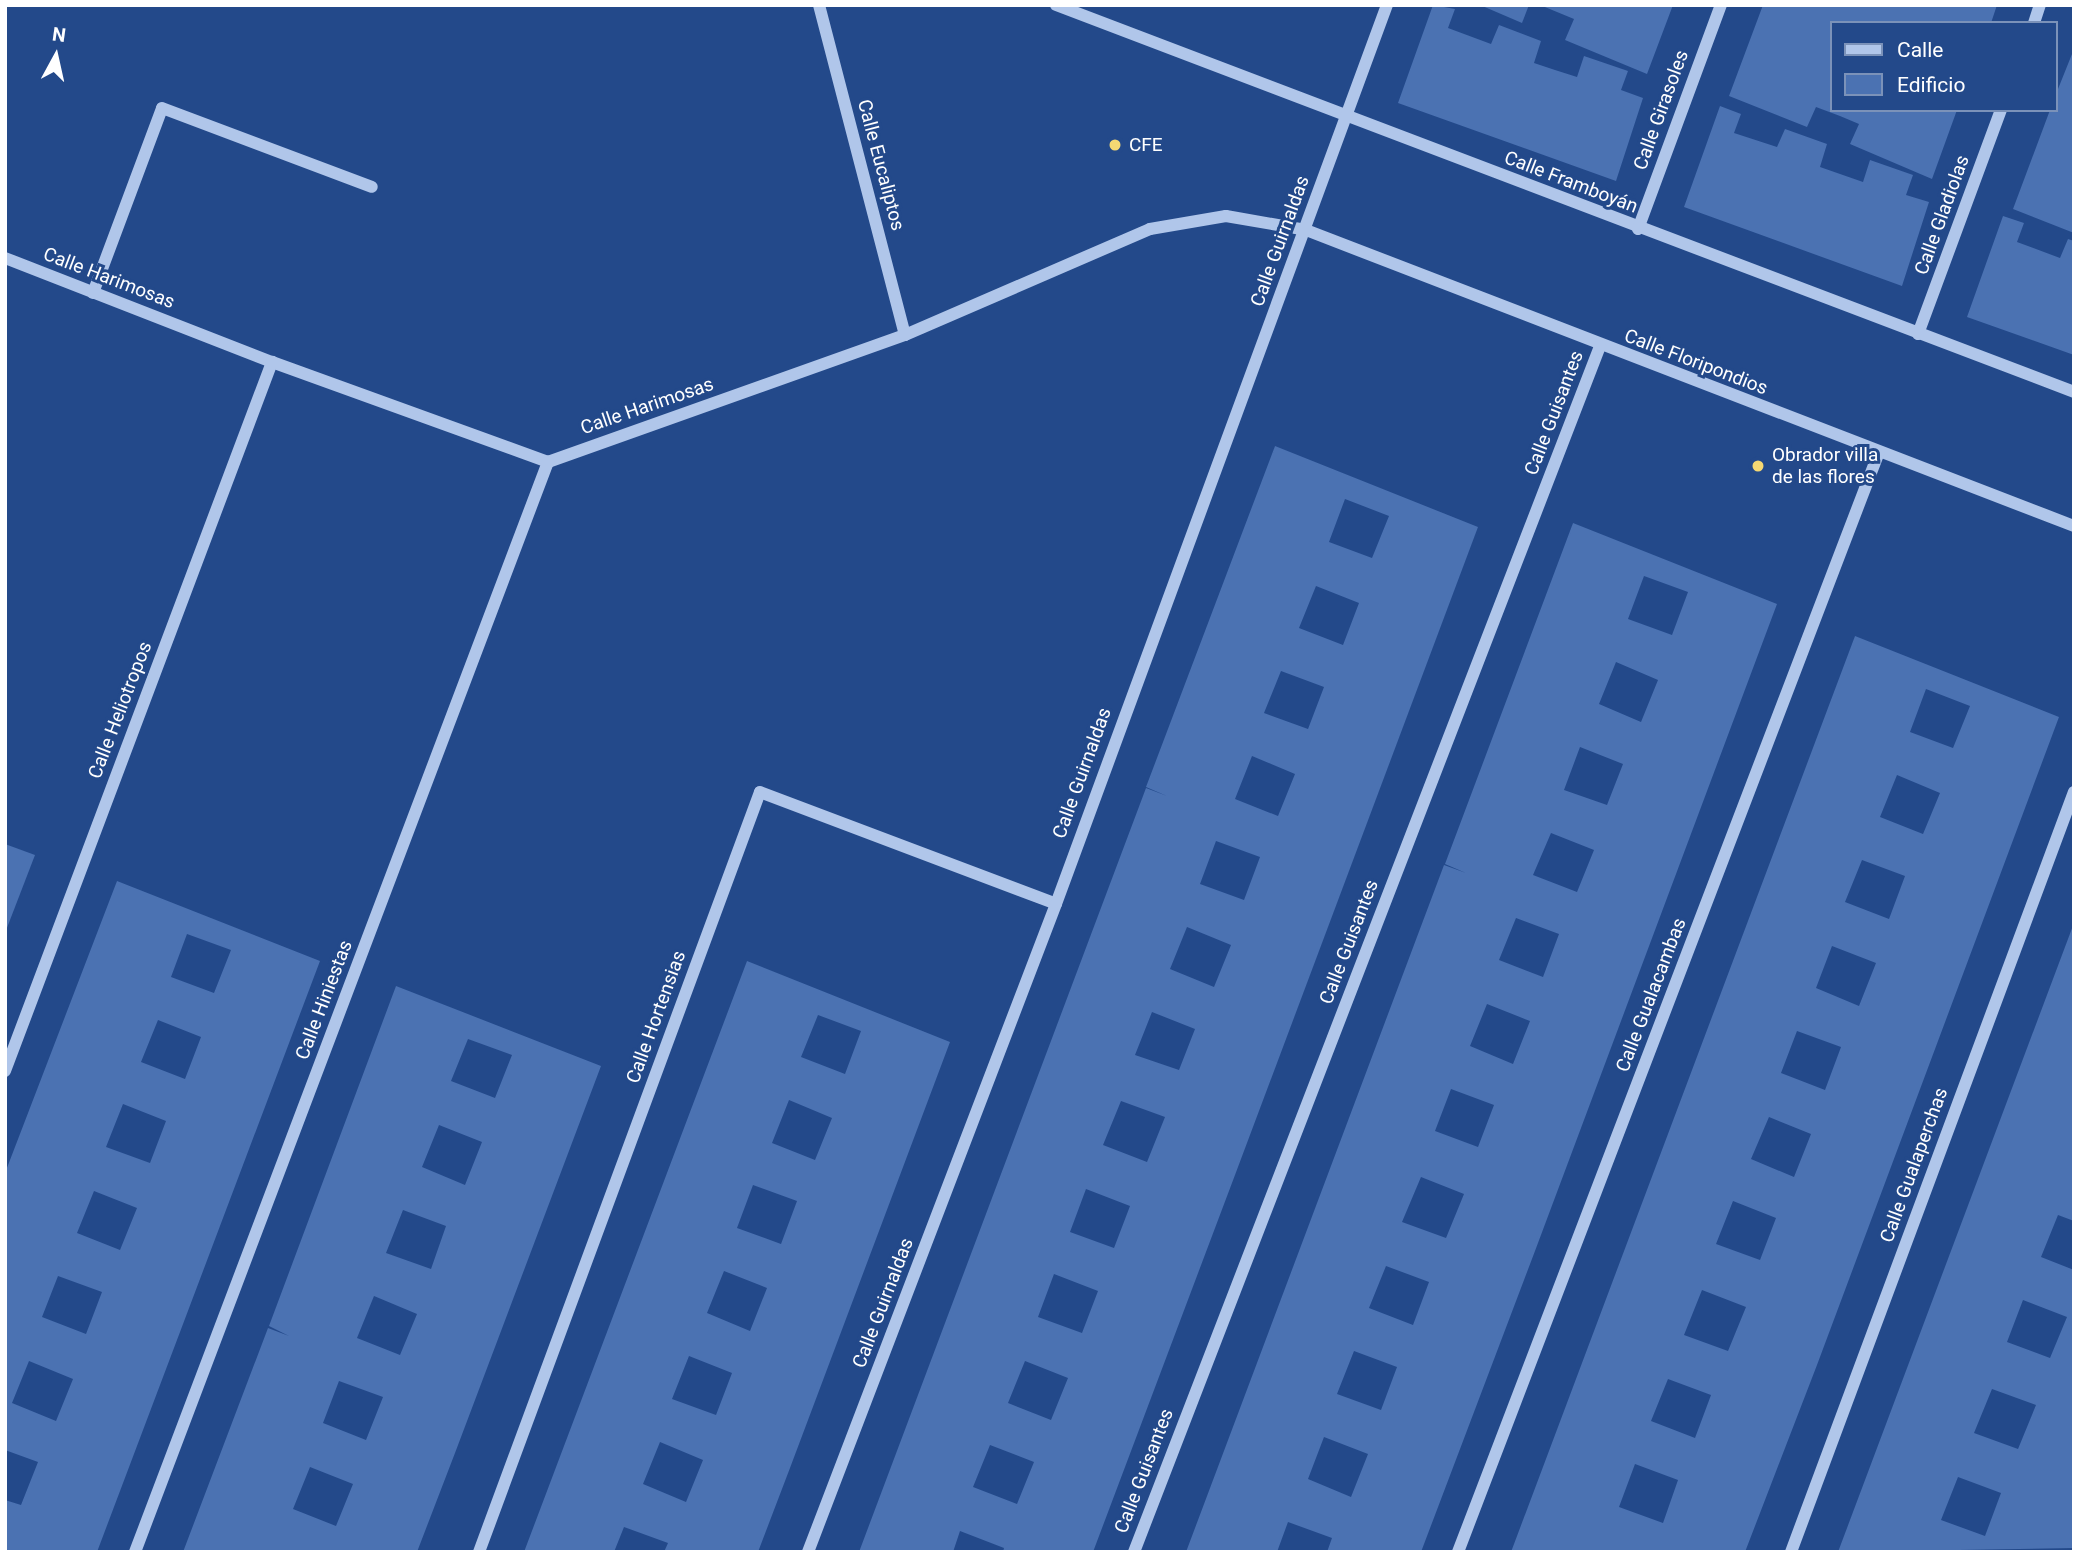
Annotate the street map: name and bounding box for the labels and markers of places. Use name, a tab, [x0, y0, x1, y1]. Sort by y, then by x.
place label: CFE	[1129, 134, 1163, 156]
marker: CFE	[1107, 137, 1123, 153]
place label: Obrador villa de las flores	[1772, 444, 1878, 488]
marker: Obrador villa de las flores	[1750, 458, 1766, 474]

